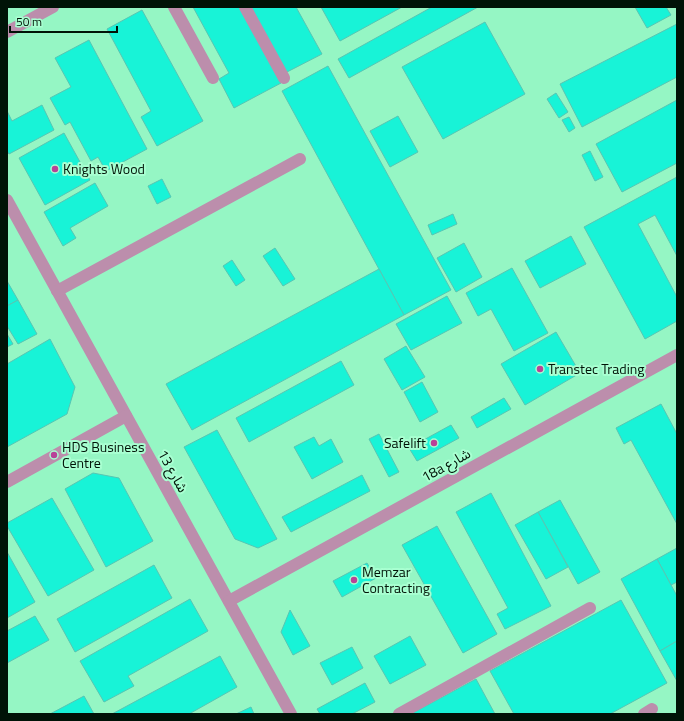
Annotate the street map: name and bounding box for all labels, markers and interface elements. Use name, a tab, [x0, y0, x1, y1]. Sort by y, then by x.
scale bar	[10, 8, 117, 34]
text: 50 m	[16, 12, 42, 31]
place label: Knights Wood	[63, 158, 145, 179]
marker: Knights Wood	[50, 164, 60, 174]
place label: Transtec Trading	[548, 358, 644, 379]
marker: Transtec Trading	[535, 364, 545, 374]
place label: Safelift	[384, 432, 426, 453]
place label: HDS Business Centre	[62, 436, 144, 473]
marker: Safelift	[429, 438, 439, 448]
street label: 18a شارع	[417, 443, 475, 487]
street label: شارع 13	[152, 446, 194, 496]
marker: HDS Business Centre	[49, 450, 59, 460]
place label: Memzar Contracting	[362, 561, 430, 598]
marker: Memzar Contracting	[349, 575, 359, 585]

